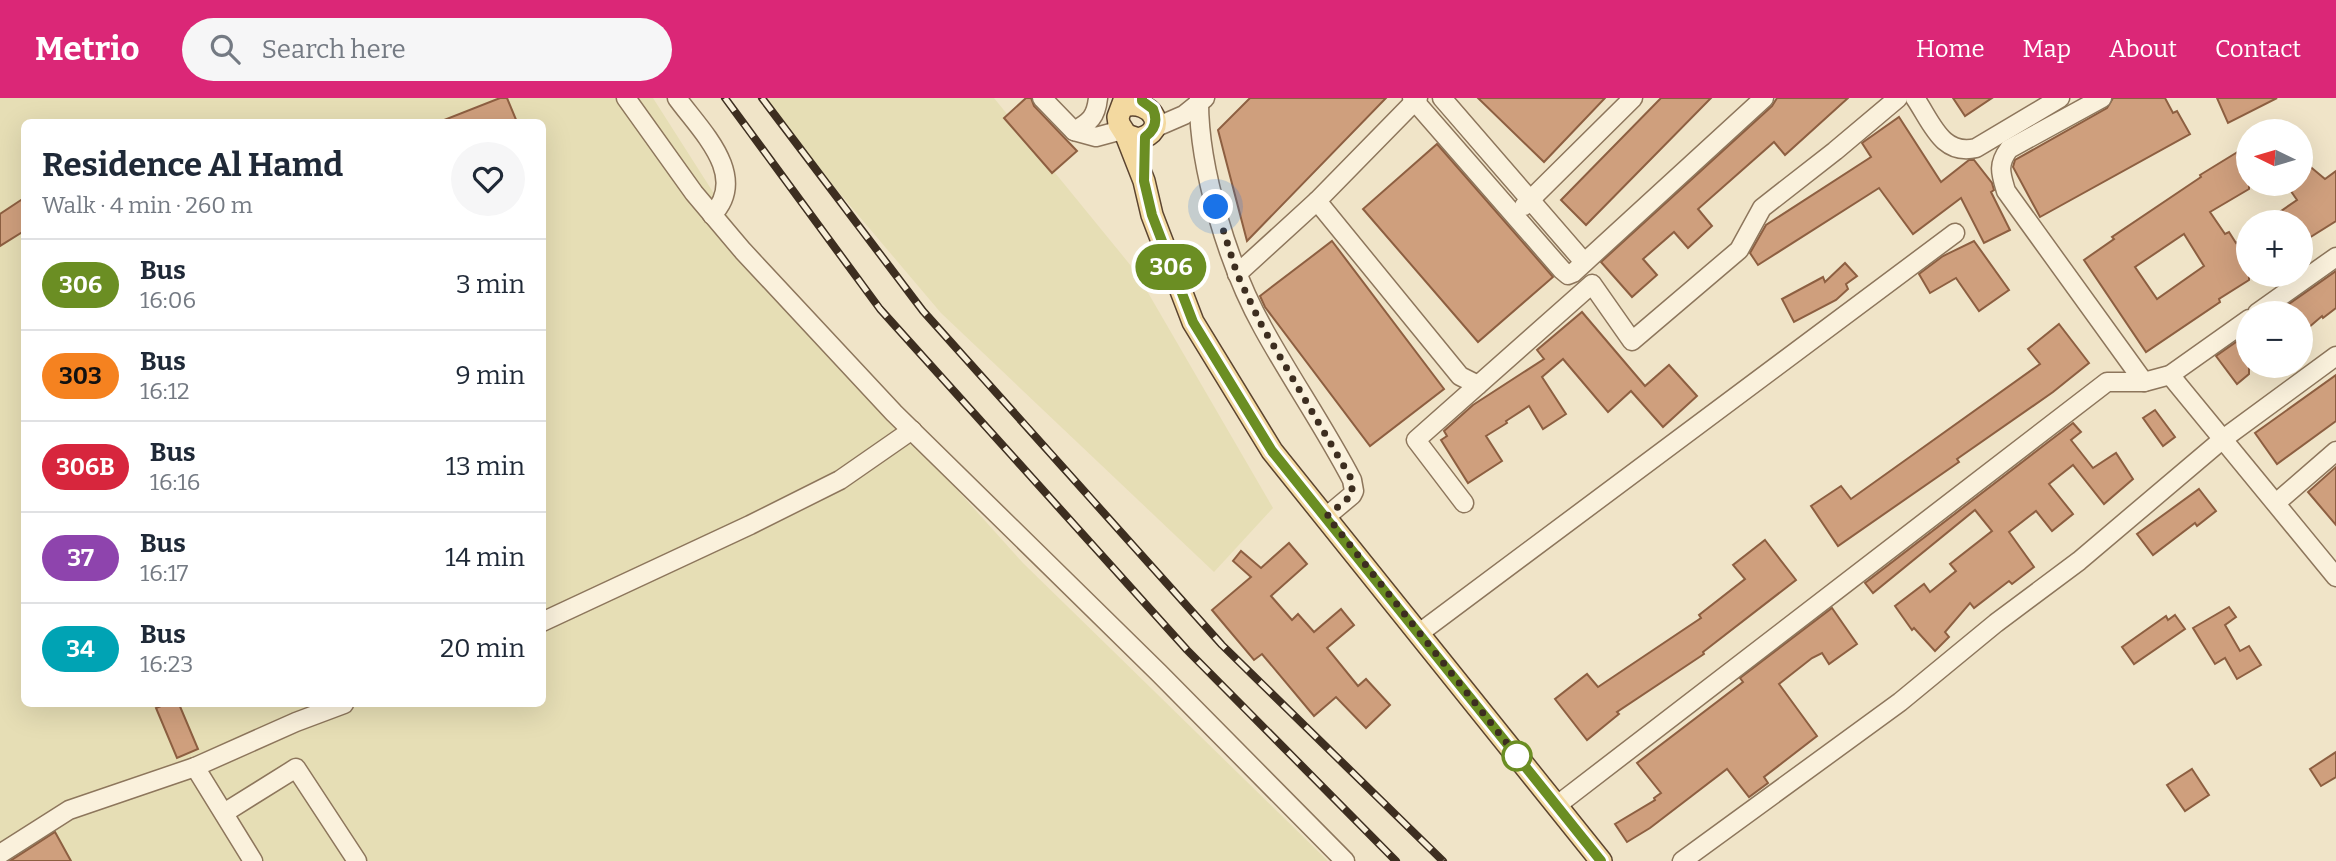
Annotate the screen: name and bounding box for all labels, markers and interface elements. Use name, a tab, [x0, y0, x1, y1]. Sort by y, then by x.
search box	[182, 18, 672, 81]
text: Metrio	[35, 29, 140, 69]
icon: search	[206, 30, 244, 68]
text: Search here	[262, 34, 406, 65]
text: Home	[1916, 35, 1985, 63]
text: Map	[2023, 35, 2071, 63]
text: About	[2109, 35, 2177, 63]
text: Contact	[2215, 35, 2301, 63]
north arrow	[2236, 119, 2314, 196]
map controls	[2236, 119, 2313, 378]
button: heart	[451, 142, 525, 216]
text: Residence Al Hamd	[42, 145, 343, 185]
your location	[1198, 189, 1233, 224]
text: Walk · 4 min · 260 m	[42, 191, 253, 219]
button: +	[2236, 210, 2313, 287]
line badge: 306	[1131, 244, 1211, 290]
text: 306	[1149, 253, 1193, 281]
text: Bus	[140, 255, 186, 286]
text: 3 min	[456, 269, 525, 300]
text: 306	[59, 271, 102, 299]
text: 16:06	[140, 286, 196, 314]
button: −	[2236, 301, 2313, 378]
text: Bus	[140, 346, 186, 377]
text: 9 min	[456, 360, 525, 391]
text: 303	[59, 362, 102, 390]
text: 16:12	[140, 377, 190, 405]
text: Bus	[150, 437, 196, 468]
text: 13 min	[445, 451, 525, 482]
text: 306B	[56, 453, 115, 481]
text: 16:16	[150, 468, 200, 496]
text: Bus	[140, 528, 186, 559]
text: 14 min	[445, 542, 525, 573]
text: 37	[67, 544, 94, 572]
text: 16:17	[140, 559, 188, 587]
text: Bus	[140, 619, 186, 650]
text: 20 min	[440, 633, 525, 664]
text: 34	[66, 635, 95, 663]
text: 16:23	[140, 650, 193, 678]
unlabelled marker	[1502, 741, 1532, 771]

